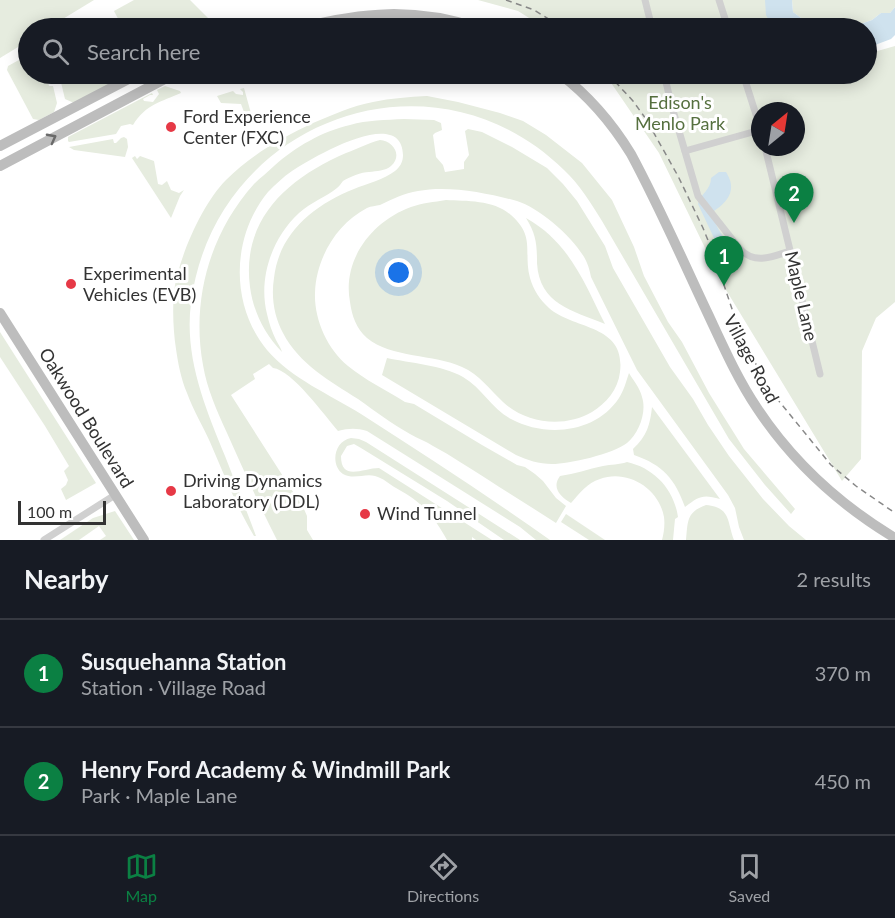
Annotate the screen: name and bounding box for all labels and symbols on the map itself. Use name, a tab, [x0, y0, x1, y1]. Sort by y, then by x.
park label: Edison's Menlo Park	[635, 91, 726, 134]
north arrow	[751, 102, 805, 156]
place label: Ford Experience Center (FXC)	[183, 105, 311, 148]
marker: Ford Experience Center (FXC)	[164, 120, 178, 134]
one-way arrow	[45, 134, 56, 145]
pin: 2	[774, 174, 814, 223]
pin: 1	[704, 236, 744, 286]
street label: Maple Lane	[781, 249, 823, 343]
your location	[384, 258, 413, 287]
place label: Experimental Vehicles (EVB)	[83, 262, 196, 305]
marker: Experimental Vehicles (EVB)	[64, 277, 78, 291]
street label: Village Road	[719, 310, 784, 407]
street label: Oakwood Boulevard	[35, 343, 139, 492]
place label: Driving Dynamics Laboratory (DDL)	[183, 469, 323, 512]
marker: Driving Dynamics Laboratory (DDL)	[164, 484, 178, 498]
scale bar	[18, 498, 106, 526]
place label: Wind Tunnel	[377, 502, 477, 524]
marker: Wind Tunnel	[358, 507, 372, 521]

